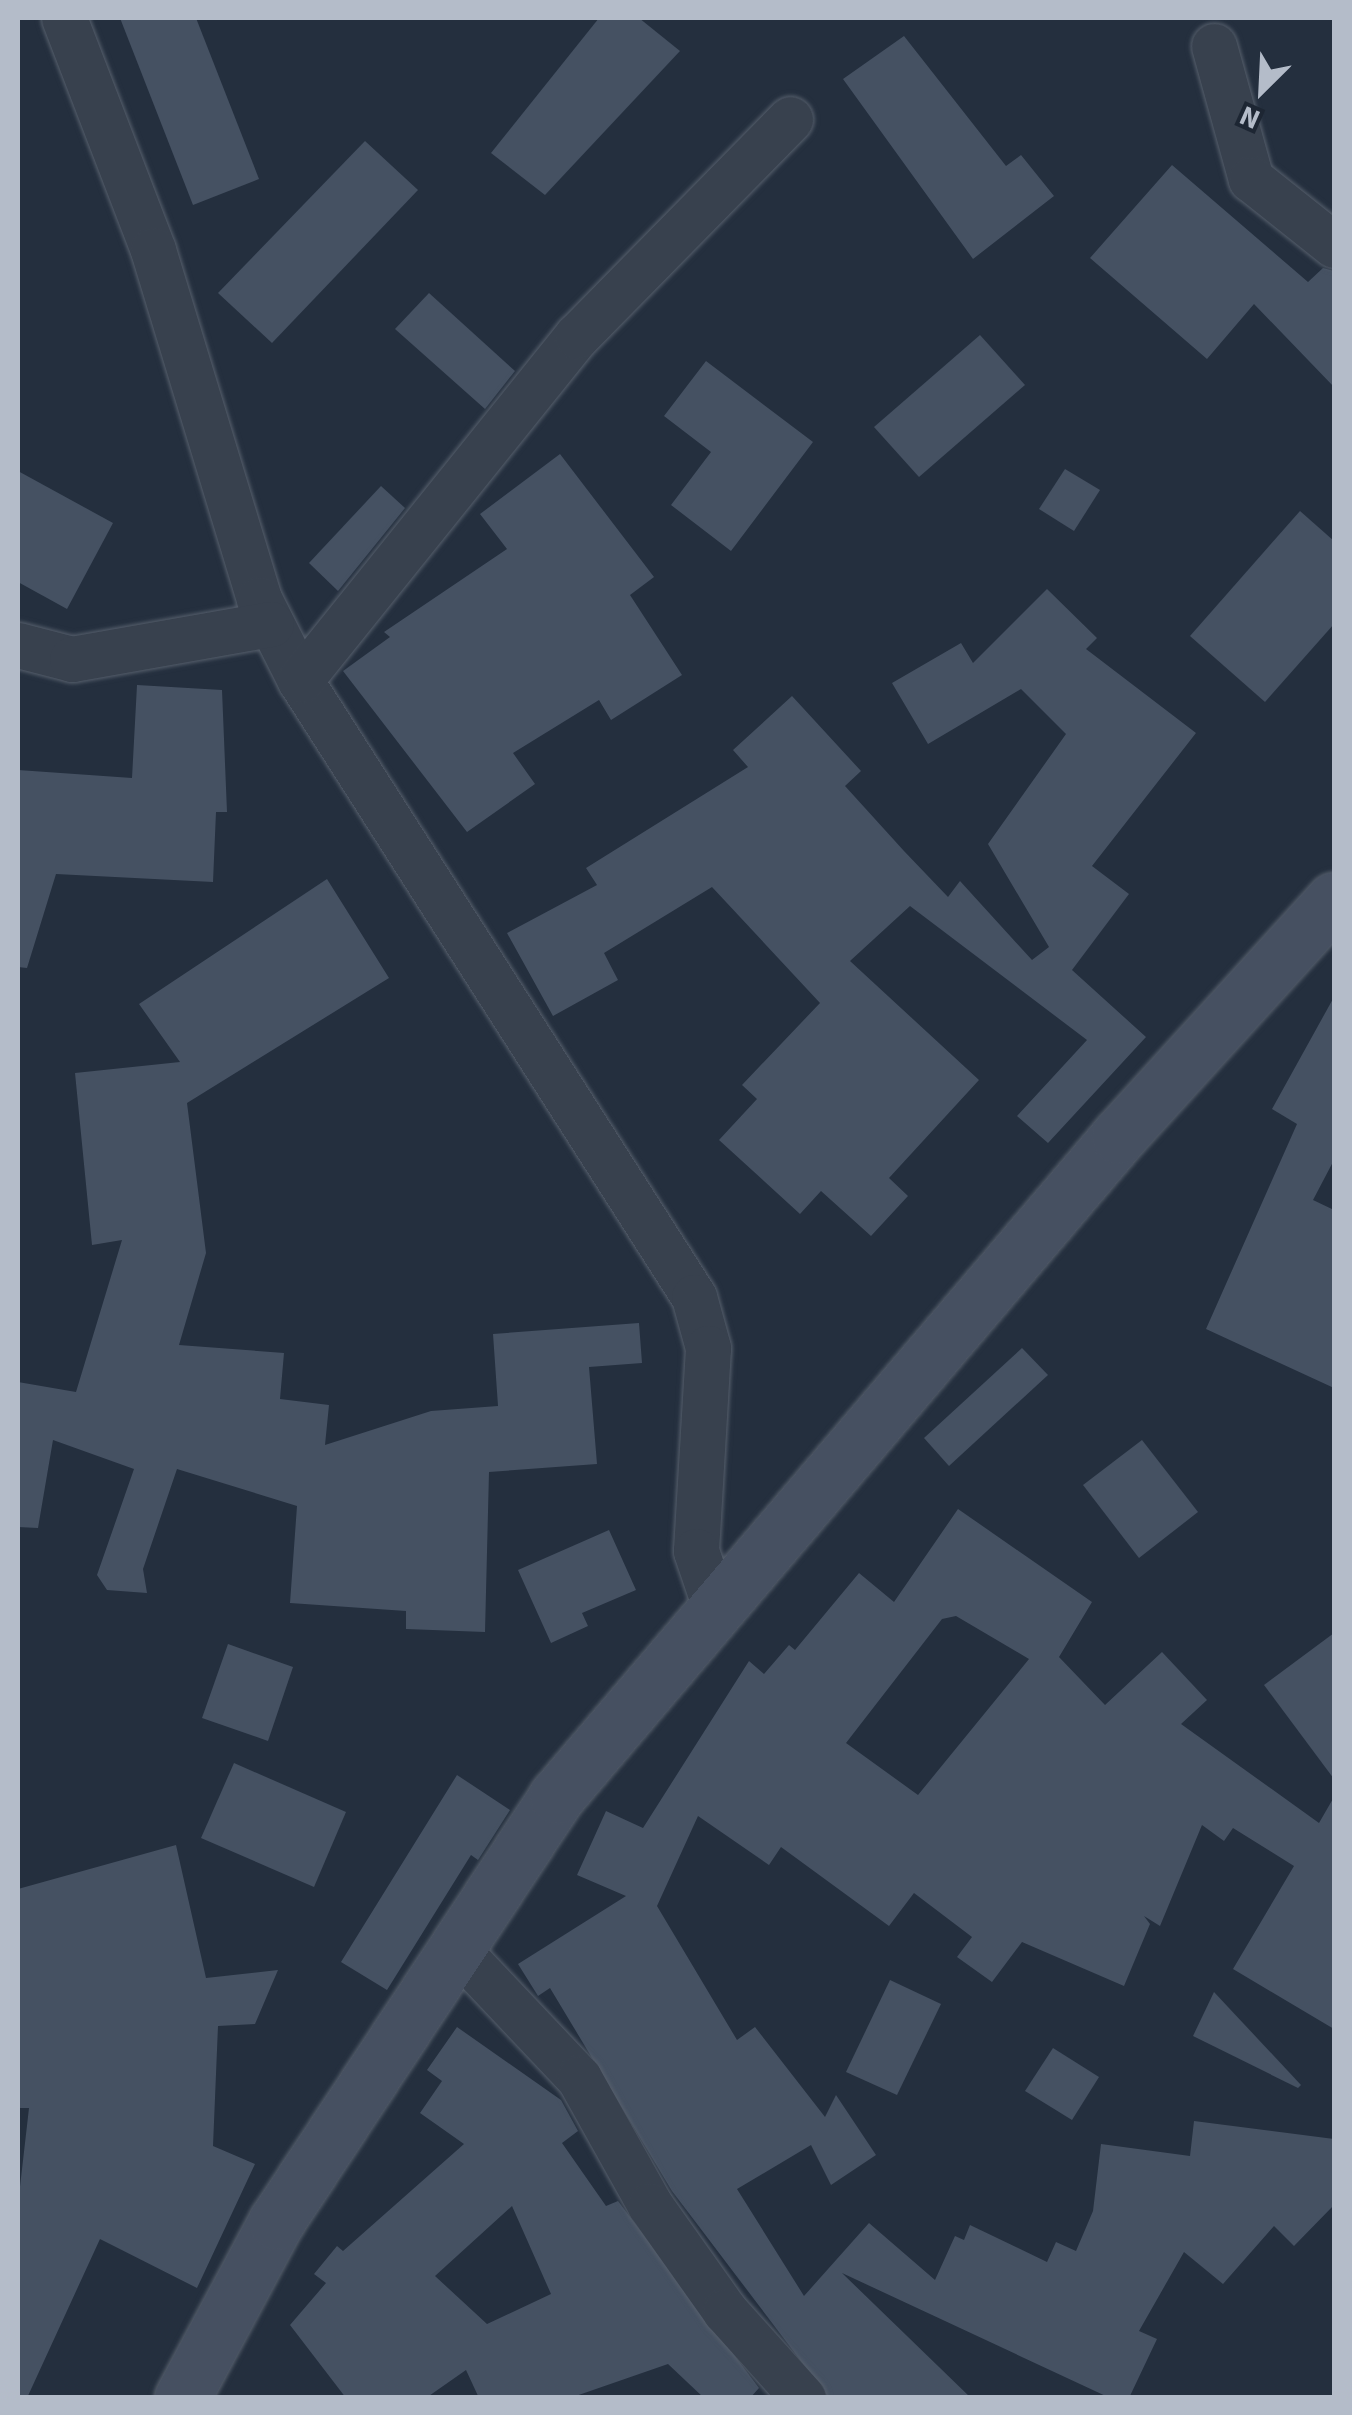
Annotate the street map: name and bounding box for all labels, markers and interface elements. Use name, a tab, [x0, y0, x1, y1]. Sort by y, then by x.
north arrow	[1212, 40, 1312, 140]
text: N	[1233, 95, 1266, 139]

